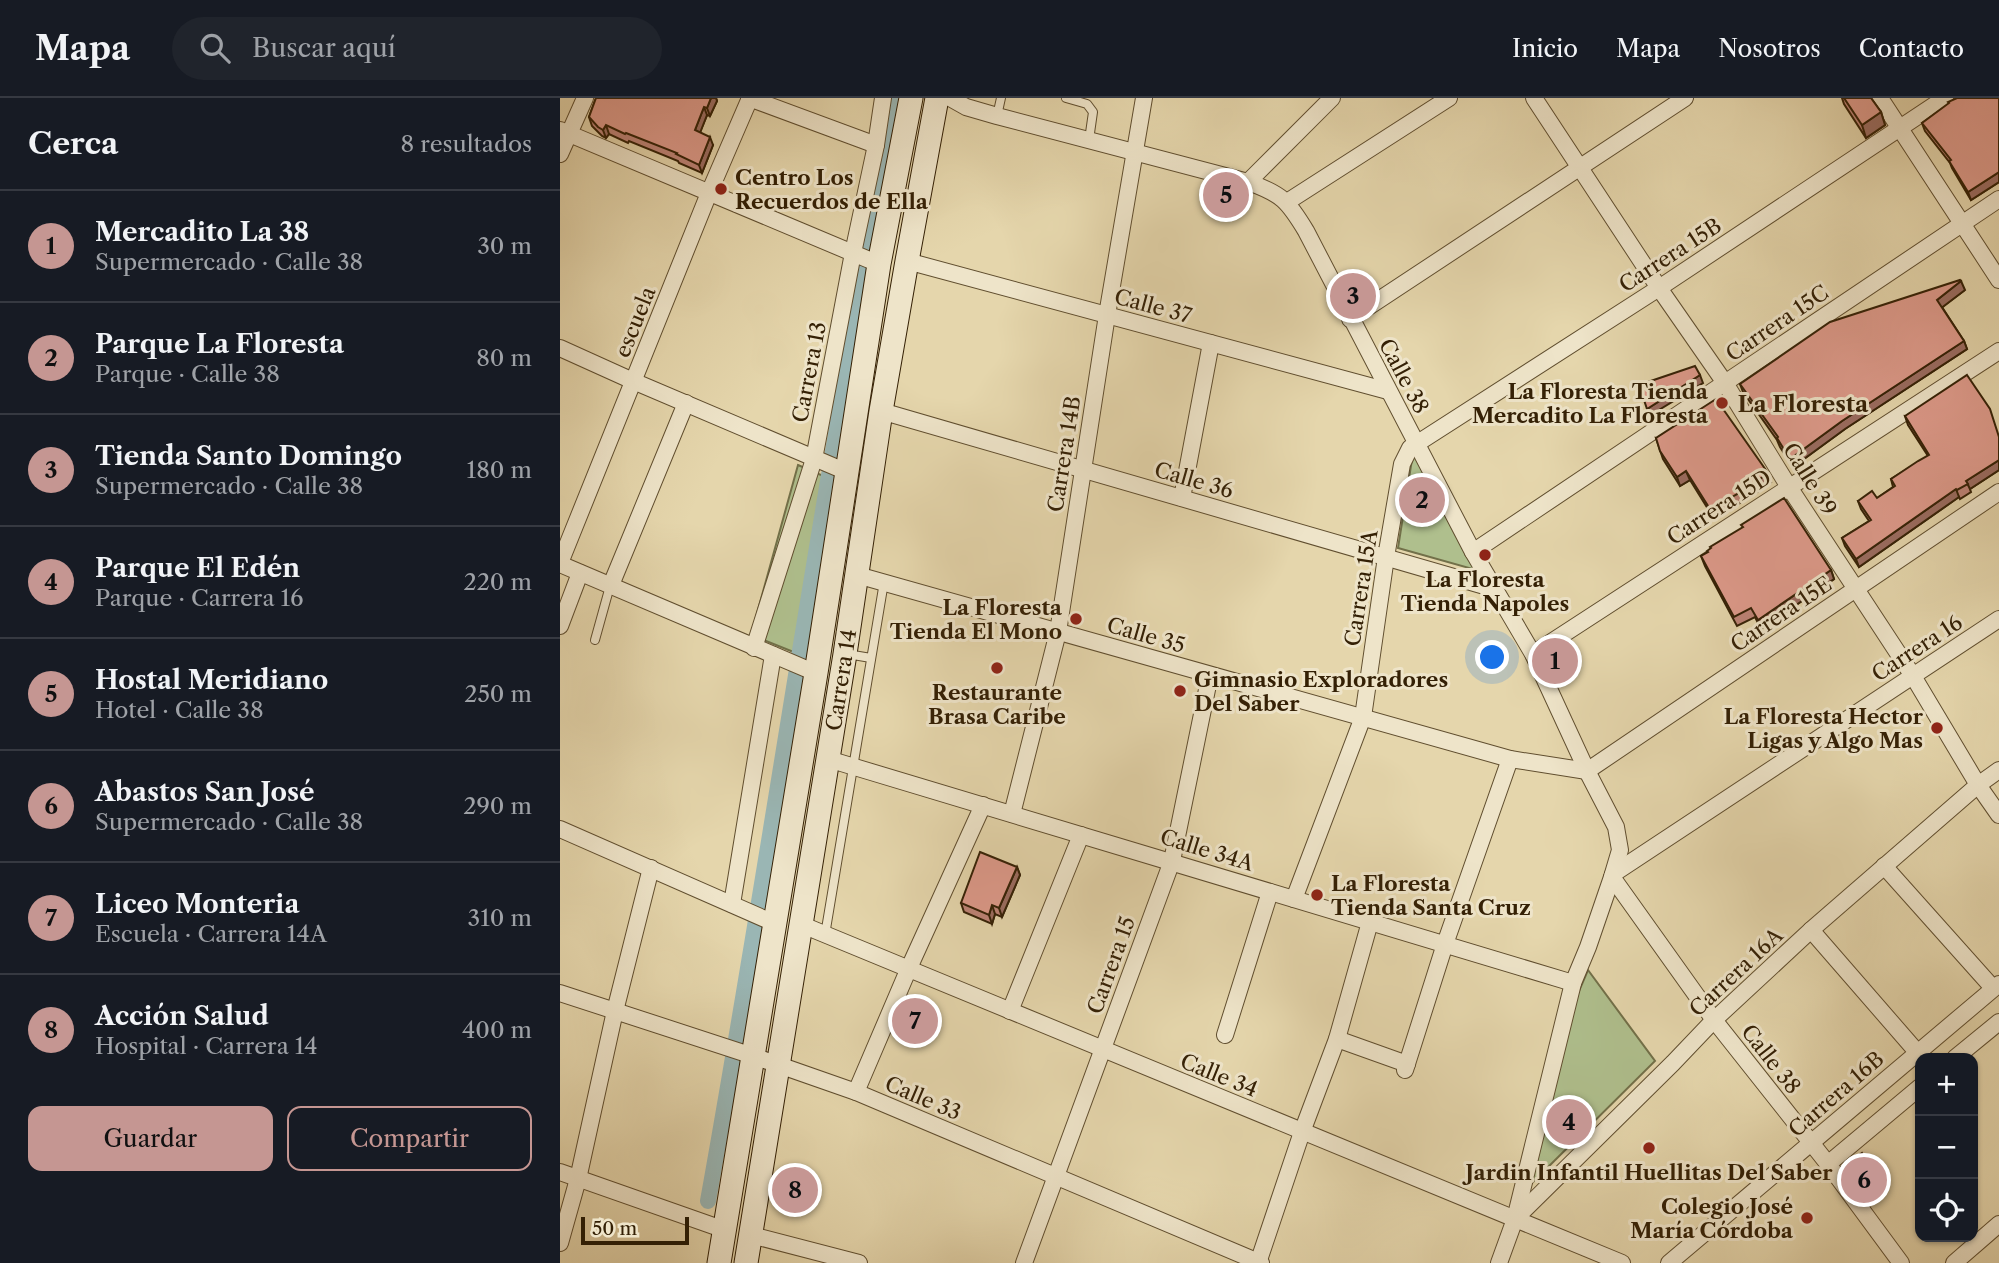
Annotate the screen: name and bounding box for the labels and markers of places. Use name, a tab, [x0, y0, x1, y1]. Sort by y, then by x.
place label: Centro Los Recuerdos de Ella	[735, 165, 929, 214]
pin: 5	[1203, 169, 1249, 221]
marker: Centro Los Recuerdos de Ella	[713, 181, 729, 197]
pin: 3	[1330, 270, 1376, 322]
place label: La Floresta Tienda Mercadito La Floresta	[1472, 379, 1709, 428]
marker: La Floresta Tienda Mercadito La Floresta	[1714, 395, 1730, 411]
pin: 2	[1399, 474, 1445, 526]
marker: La Floresta Tienda Napoles	[1477, 547, 1493, 563]
place label: La Floresta Tienda Napoles	[1401, 567, 1569, 616]
place label: La Floresta Tienda El Mono	[890, 595, 1063, 644]
marker: La Floresta Tienda El Mono	[1068, 611, 1084, 627]
pin: 1	[1532, 635, 1578, 687]
marker: Restaurante Brasa Caribe	[989, 660, 1005, 676]
place label: Gimnasio Exploradores Del Saber	[1194, 667, 1448, 716]
place label: Restaurante Brasa Caribe	[928, 680, 1066, 729]
marker: Gimnasio Exploradores Del Saber	[1172, 683, 1188, 699]
place label: La Floresta Hector Ligas y Algo Mas	[1724, 704, 1924, 753]
marker: La Floresta Hector Ligas y Algo Mas	[1929, 720, 1945, 736]
place label: La Floresta Tienda Santa Cruz	[1331, 871, 1531, 920]
marker: La Floresta Tienda Santa Cruz	[1309, 887, 1325, 903]
pin: 7	[892, 995, 938, 1047]
pin: 4	[1546, 1096, 1592, 1148]
marker: Jardin Infantil Huellitas Del Saber	[1641, 1140, 1657, 1156]
pin: 6	[1841, 1154, 1887, 1206]
place label: Jardin Infantil Huellitas Del Saber	[1462, 1160, 1833, 1185]
pin: 8	[772, 1164, 818, 1216]
place label: Colegio José María Córdoba	[1630, 1194, 1794, 1243]
marker: Colegio José María Córdoba	[1799, 1210, 1815, 1226]

